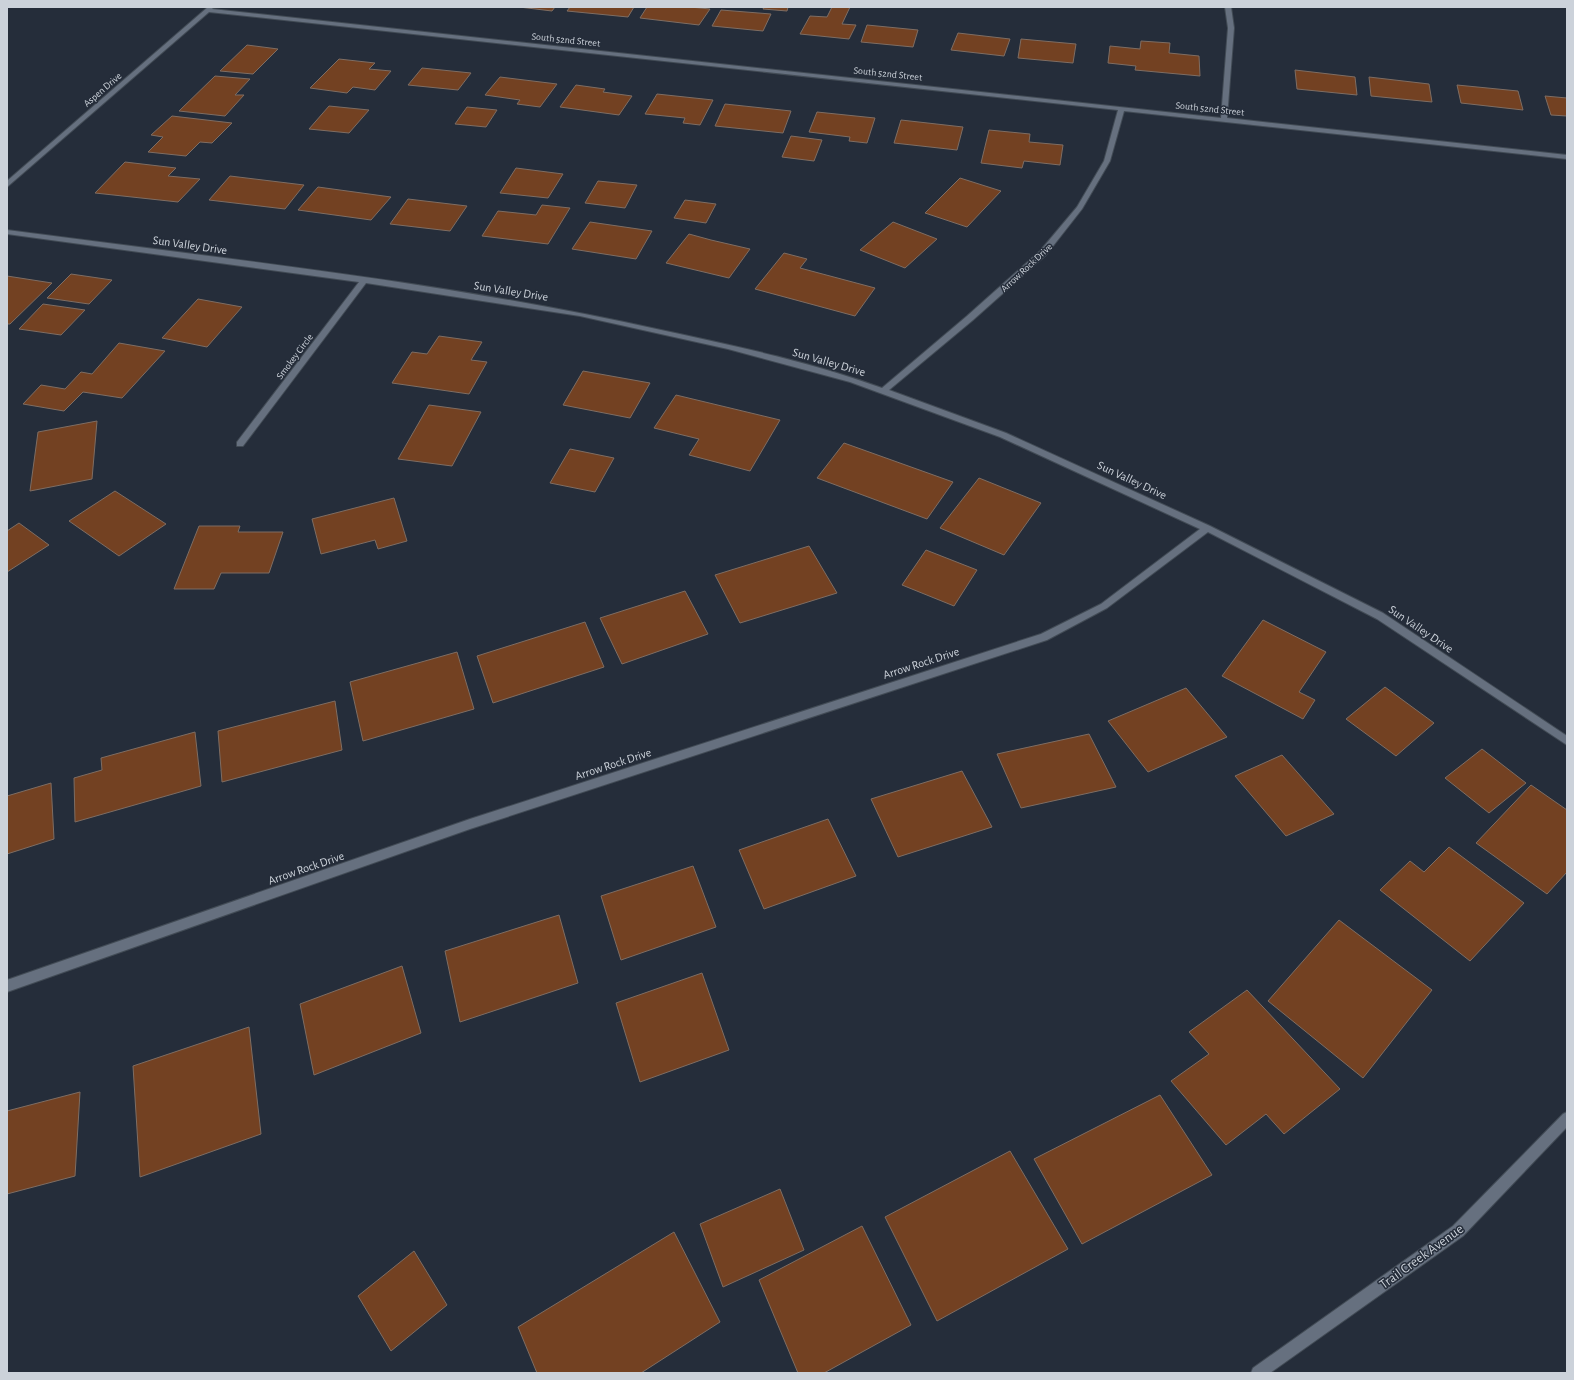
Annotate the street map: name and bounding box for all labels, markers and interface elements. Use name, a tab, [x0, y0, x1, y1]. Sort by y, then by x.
street label: South 52nd Street	[531, 31, 601, 49]
street label: South 52nd Street	[853, 65, 923, 83]
street label: Aspen Drive	[82, 70, 124, 109]
street label: South 52nd Street	[1175, 100, 1245, 118]
street label: Sun Valley Drive	[152, 234, 228, 257]
street label: Arrow Rock Drive	[999, 241, 1055, 294]
street label: Sun Valley Drive	[473, 279, 549, 304]
street label: Smokey Circle	[274, 332, 315, 381]
street label: Sun Valley Drive	[791, 346, 867, 379]
street label: Sun Valley Drive	[1095, 459, 1169, 502]
street label: Sun Valley Drive	[1386, 603, 1455, 656]
street label: Arrow Rock Drive	[881, 645, 961, 681]
street label: Arrow Rock Drive	[573, 746, 653, 782]
street label: Arrow Rock Drive	[266, 849, 346, 887]
street label: Trail Creek Avenue	[1377, 1222, 1466, 1292]

